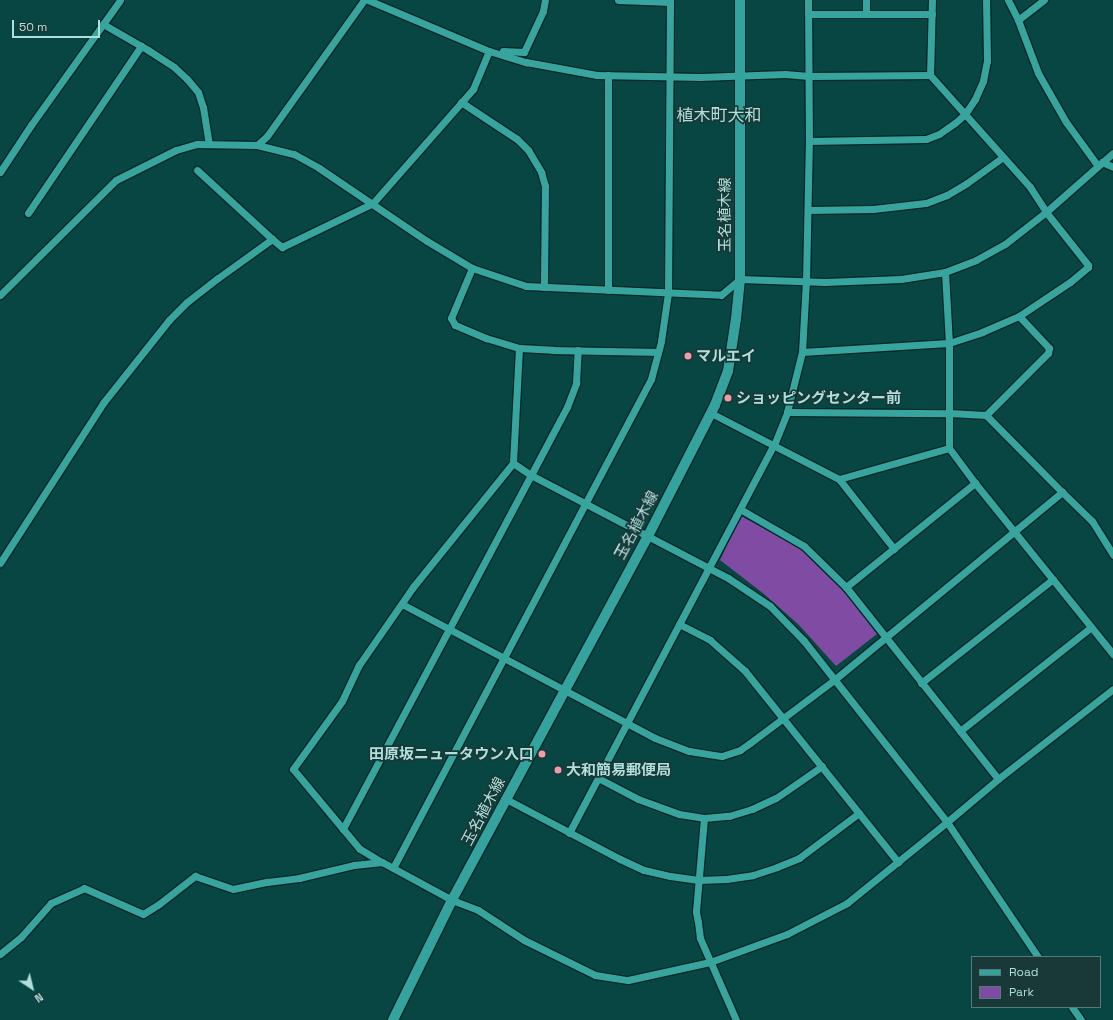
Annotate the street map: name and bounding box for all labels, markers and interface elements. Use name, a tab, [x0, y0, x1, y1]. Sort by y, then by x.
scale bar	[14, 12, 102, 38]
text: 50 m	[19, 19, 47, 35]
district label: 植木町大和	[677, 106, 761, 126]
street label: 玉名植木線	[716, 178, 734, 252]
place label: マルエイ	[696, 347, 756, 365]
marker: マルエイ	[683, 351, 693, 361]
place label: ショッピングセンター前	[736, 389, 901, 407]
marker: ショッピングセンター前	[723, 393, 733, 403]
street label: 玉名植木線	[610, 488, 662, 562]
place label: 田原坂ニュータウン入口	[369, 745, 534, 763]
marker: 田原坂ニュータウン入口	[537, 749, 547, 759]
place label: 大和簡易郵便局	[566, 761, 671, 779]
marker: 大和簡易郵便局	[553, 765, 563, 775]
street label: 玉名植木線	[457, 774, 509, 848]
legend	[971, 956, 1101, 1008]
text: Road	[1009, 964, 1038, 980]
north arrow	[12, 968, 52, 1008]
text: Park	[1009, 984, 1034, 1000]
text: N	[32, 990, 46, 1006]

